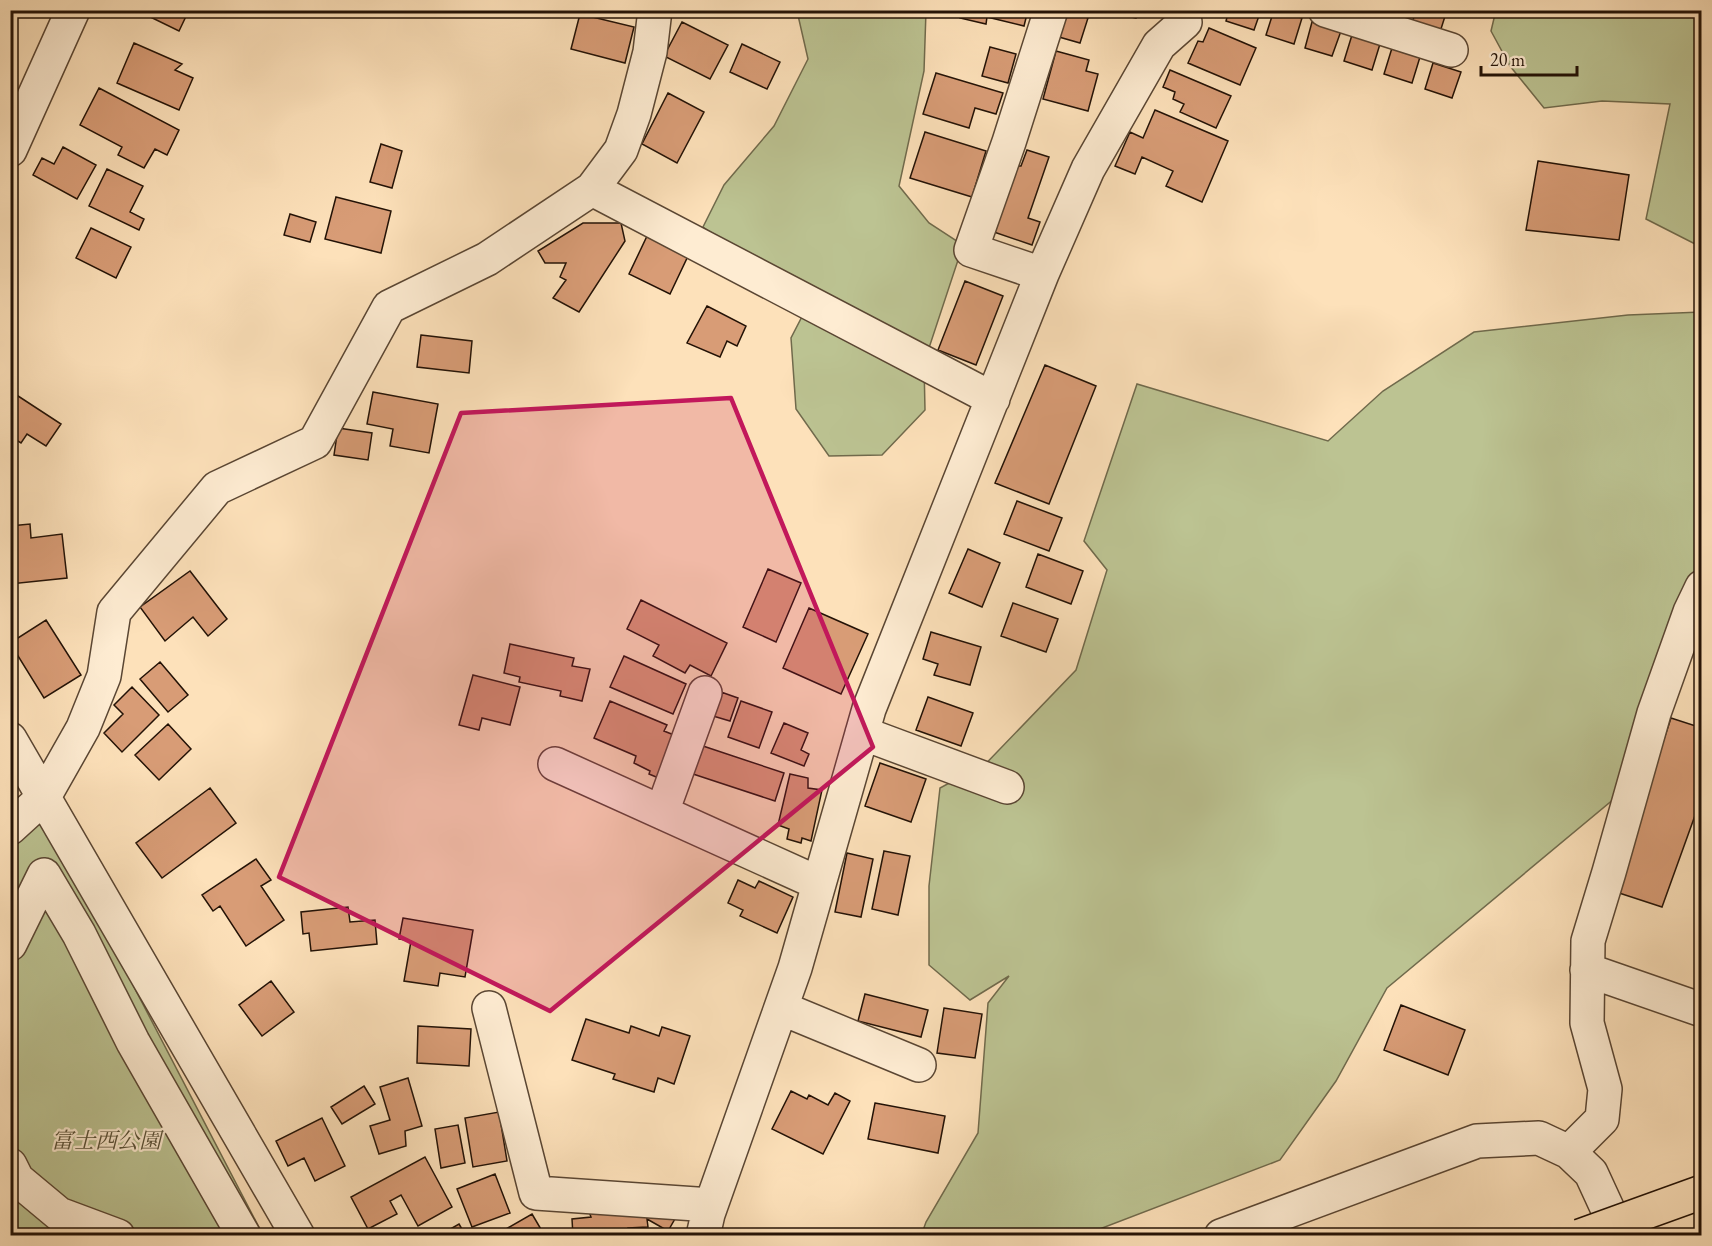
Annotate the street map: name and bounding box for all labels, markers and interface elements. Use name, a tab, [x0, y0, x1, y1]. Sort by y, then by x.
scale bar	[1481, 39, 1577, 77]
text: 20 m	[1490, 48, 1525, 71]
park label: 富士西公園	[51, 1126, 164, 1155]

